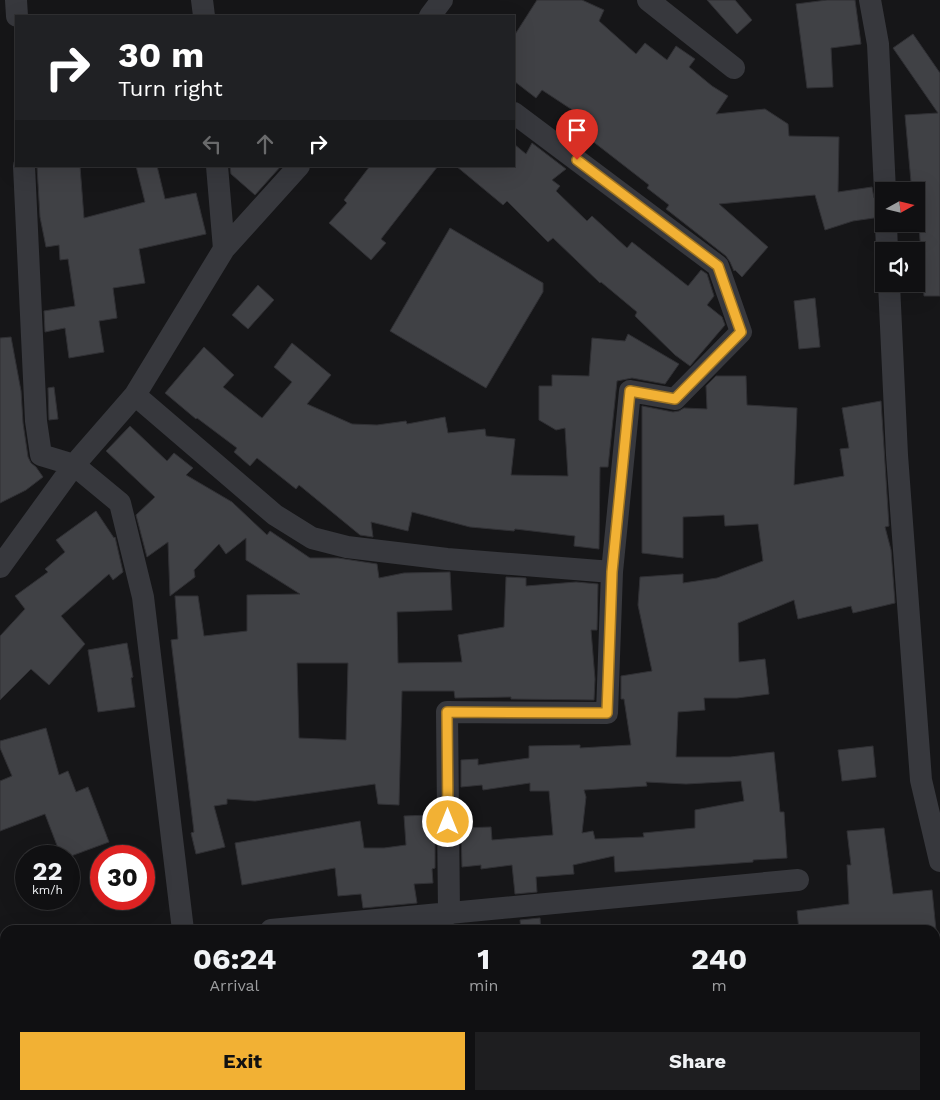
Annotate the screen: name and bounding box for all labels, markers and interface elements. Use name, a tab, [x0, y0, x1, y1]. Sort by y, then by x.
text: 30 m	[118, 34, 204, 76]
icon: right	[35, 35, 100, 100]
text: Turn right	[118, 76, 223, 101]
pin	[556, 109, 598, 160]
icon: arrive	[563, 116, 591, 144]
icon: left	[198, 130, 226, 158]
icon: ahead	[251, 130, 279, 158]
icon: right	[304, 130, 332, 158]
north arrow	[875, 182, 925, 232]
map controls	[875, 182, 925, 292]
button: sound	[875, 242, 925, 292]
position arrow	[421, 795, 473, 847]
speed limit sign: 30	[90, 845, 155, 910]
text: 22	[33, 857, 62, 886]
text: km/h	[32, 883, 63, 897]
text: 06:24	[193, 941, 276, 976]
text: 1	[477, 941, 490, 976]
text: 240	[691, 941, 747, 976]
text: Arrival	[210, 976, 259, 995]
text: min	[469, 976, 498, 995]
text: m	[712, 976, 727, 995]
button: Exit	[20, 1032, 465, 1090]
button: Share	[475, 1032, 920, 1090]

